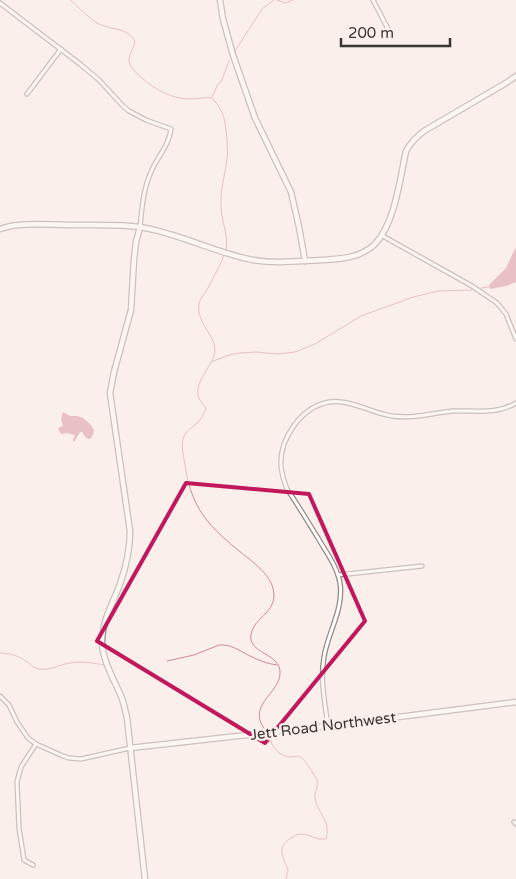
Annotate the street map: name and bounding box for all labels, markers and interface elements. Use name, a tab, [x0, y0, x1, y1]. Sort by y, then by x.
scale bar	[341, 15, 450, 47]
text: 200 m	[348, 24, 394, 42]
street label: Jett Road Northwest	[249, 708, 397, 744]

